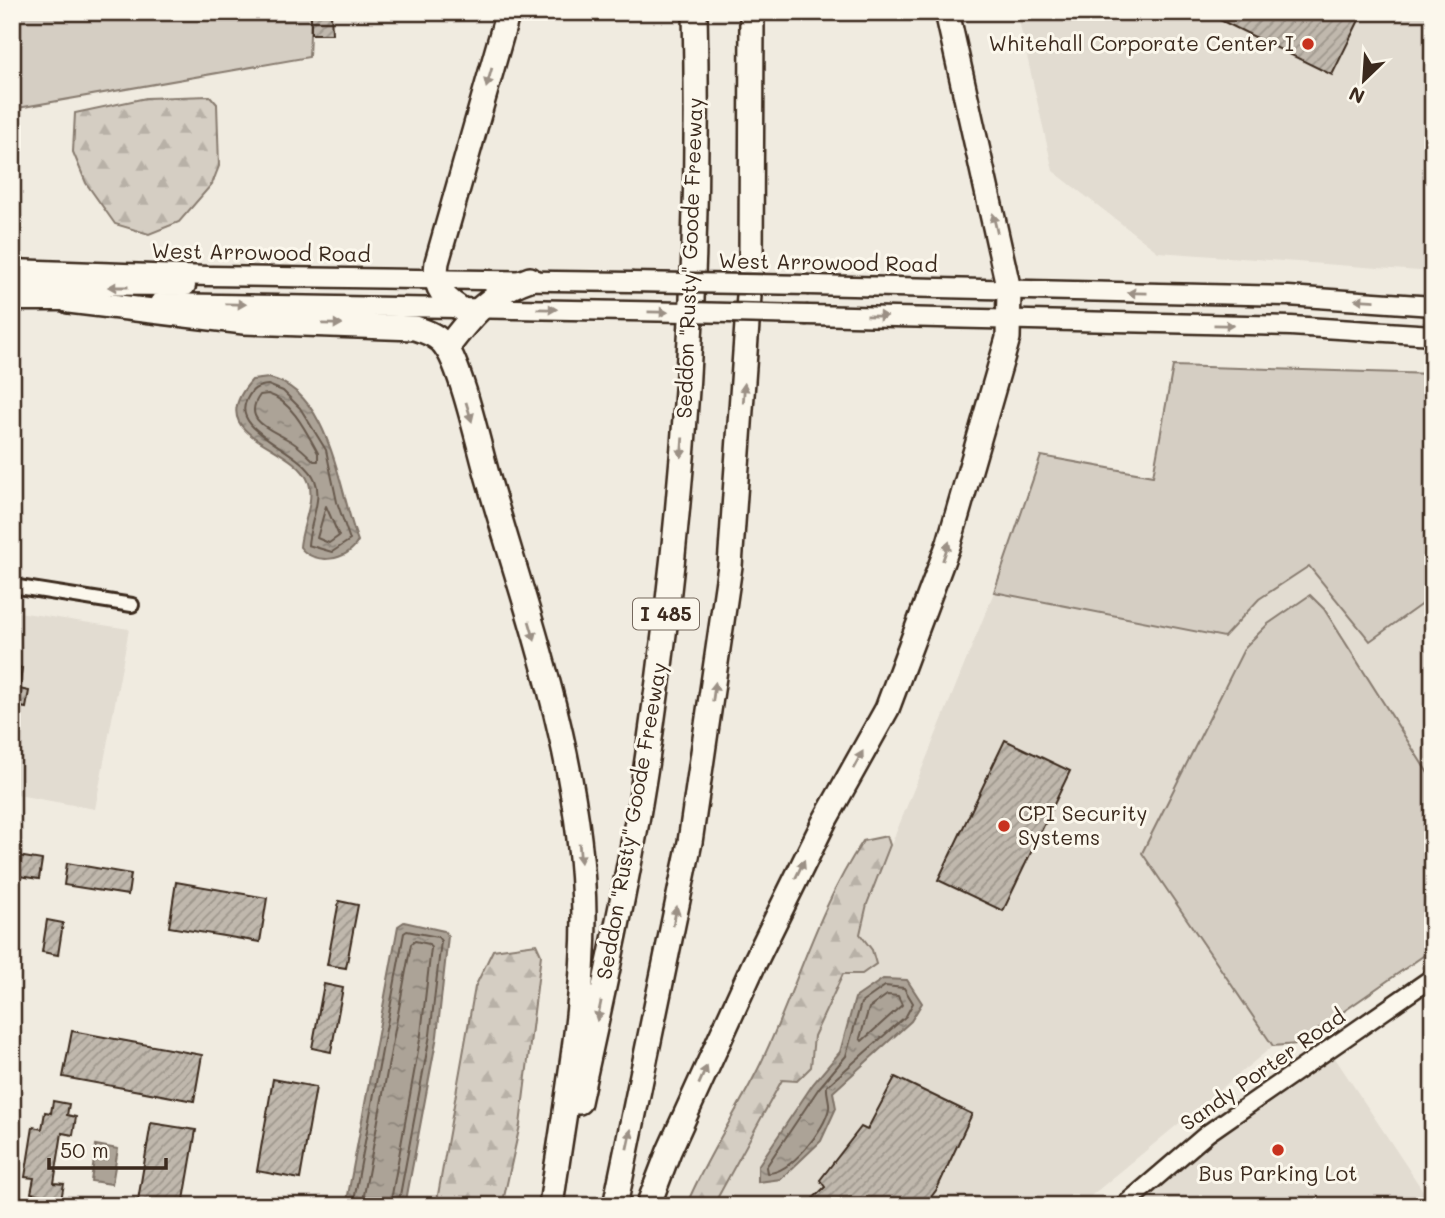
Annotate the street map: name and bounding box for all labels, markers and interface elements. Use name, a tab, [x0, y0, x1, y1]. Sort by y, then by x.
place label: Whitehall Corporate Center I	[989, 29, 1294, 56]
marker: Whitehall Corporate Center I	[1300, 36, 1316, 52]
north arrow	[1330, 46, 1400, 116]
one-way arrow	[484, 68, 494, 89]
text: N	[1345, 81, 1368, 110]
street label: Seddon "Rusty" Goode Freeway	[669, 97, 708, 419]
one-way arrow	[989, 212, 1000, 234]
street label: West Arrowood Road	[151, 236, 371, 267]
street label: West Arrowood Road	[718, 246, 938, 277]
one-way arrow	[107, 281, 129, 293]
one-way arrow	[1126, 287, 1148, 298]
one-way arrow	[1353, 295, 1375, 306]
one-way arrow	[225, 298, 247, 310]
one-way arrow	[537, 304, 559, 315]
one-way arrow	[647, 306, 669, 318]
one-way arrow	[866, 311, 888, 322]
one-way arrow	[322, 318, 344, 330]
one-way arrow	[1213, 319, 1235, 330]
one-way arrow	[739, 382, 750, 404]
one-way arrow	[464, 402, 474, 423]
one-way arrow	[677, 437, 688, 459]
one-way arrow	[941, 540, 952, 561]
road number: I 485	[633, 598, 699, 629]
one-way arrow	[527, 621, 537, 642]
street label: Seddon "Rusty" Goode Freeway	[589, 660, 672, 981]
one-way arrow	[708, 681, 719, 703]
one-way arrow	[852, 751, 864, 770]
place label: CPI Security Systems	[1018, 799, 1148, 850]
marker: CPI Security Systems	[996, 818, 1012, 834]
one-way arrow	[575, 842, 586, 864]
one-way arrow	[794, 859, 806, 879]
one-way arrow	[670, 905, 681, 927]
one-way arrow	[593, 1000, 604, 1022]
street label: Sandy Porter Road	[1174, 1002, 1350, 1136]
one-way arrow	[697, 1065, 709, 1085]
scale bar	[49, 1127, 166, 1171]
one-way arrow	[623, 1128, 634, 1150]
text: 50 m	[60, 1136, 109, 1163]
marker: Bus Parking Lot	[1270, 1142, 1286, 1158]
place label: Bus Parking Lot	[1199, 1159, 1357, 1186]

